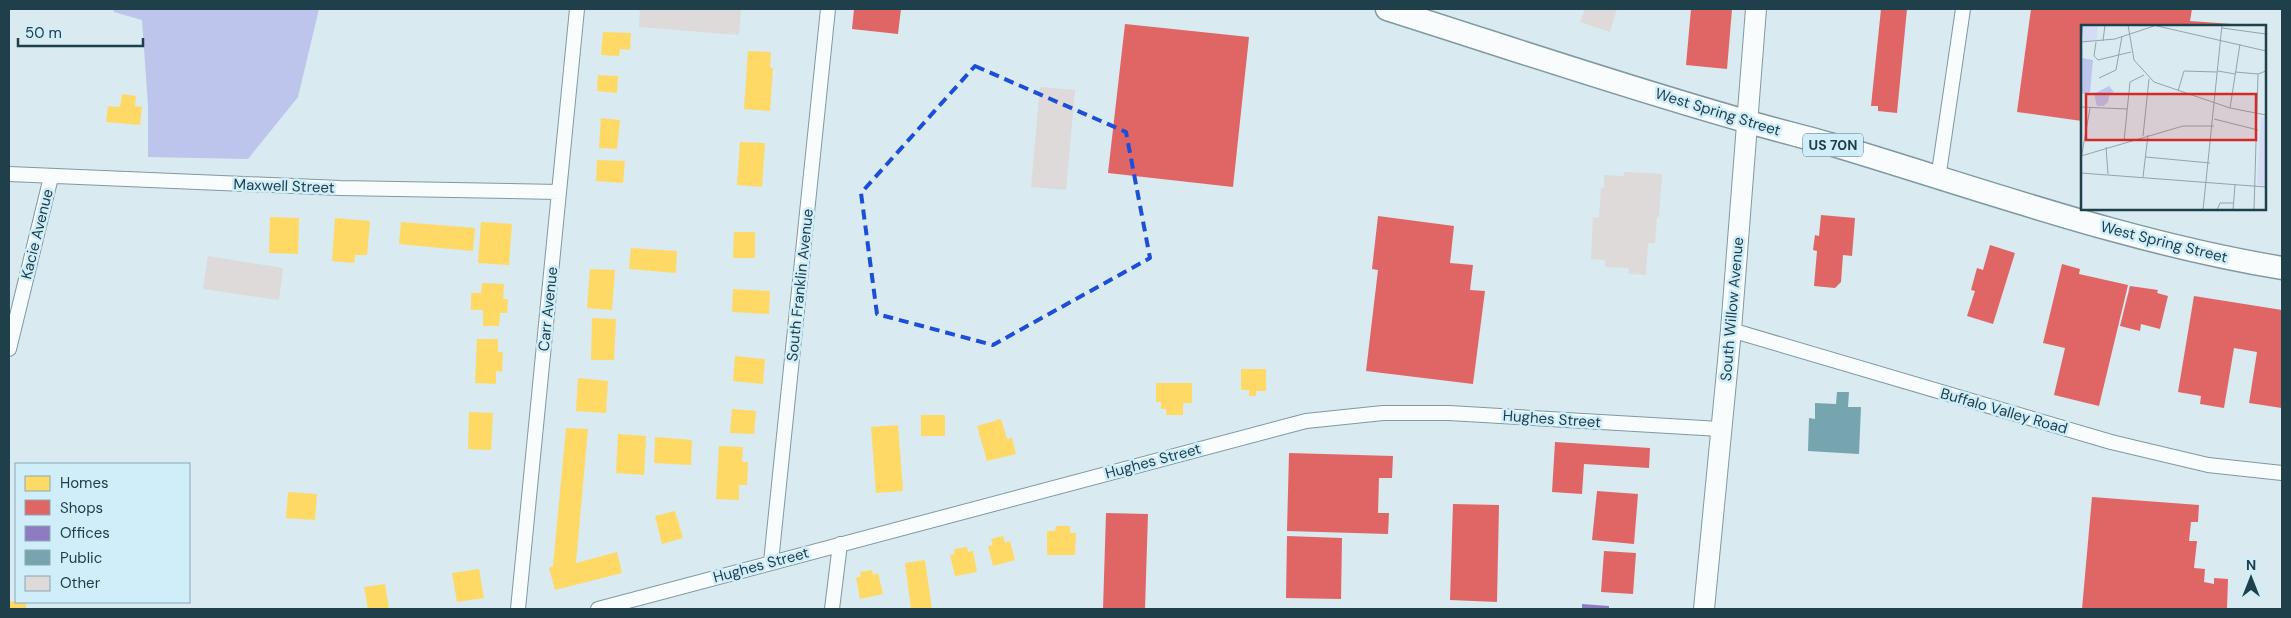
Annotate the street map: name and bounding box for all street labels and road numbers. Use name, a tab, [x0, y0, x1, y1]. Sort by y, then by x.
street label: West Spring Street	[1653, 83, 1783, 141]
road number: US 70N	[1803, 134, 1863, 156]
street label: Maxwell Street	[233, 174, 335, 198]
street label: Kacie Avenue	[16, 187, 58, 281]
street label: South Franklin Avenue	[782, 208, 818, 362]
street label: West Spring Street	[2098, 217, 2230, 267]
street label: South Willow Avenue	[1716, 236, 1748, 382]
street label: Carr Avenue	[534, 266, 562, 352]
street label: Buffalo Valley Road	[1938, 383, 2070, 439]
street label: Hughes Street	[1502, 406, 1602, 432]
street label: Hughes Street	[1103, 439, 1203, 483]
street label: Hughes Street	[711, 543, 811, 587]

